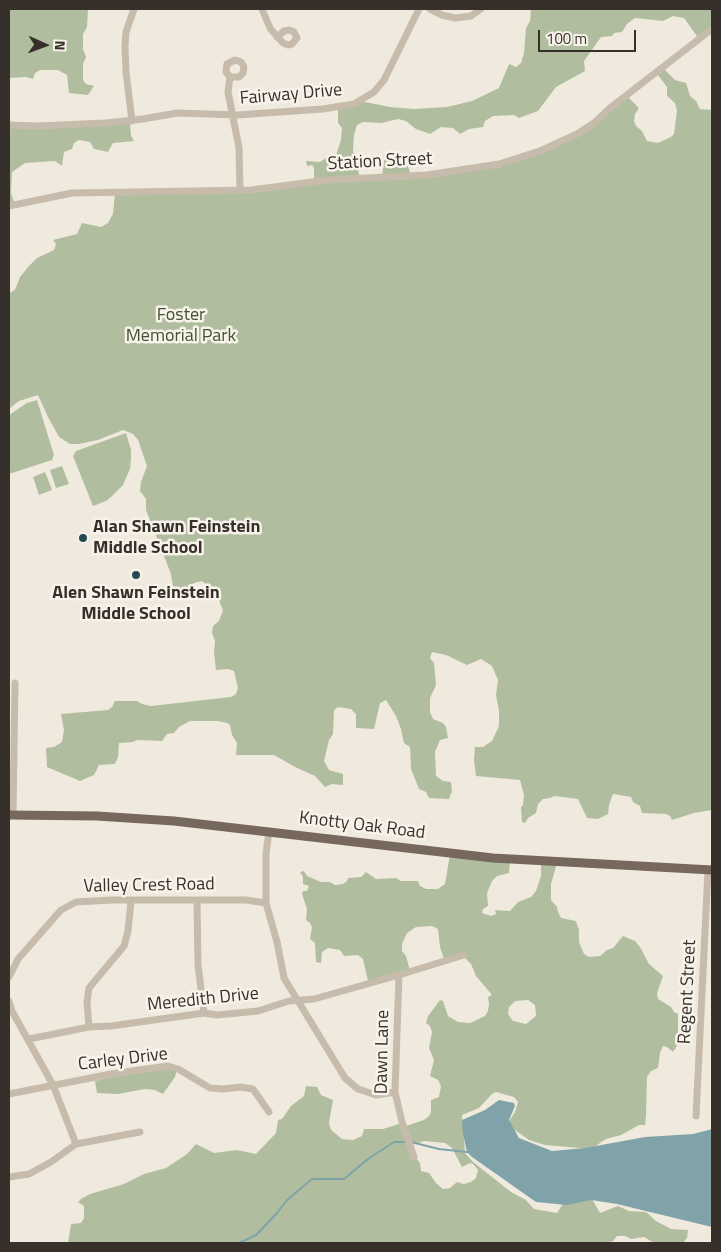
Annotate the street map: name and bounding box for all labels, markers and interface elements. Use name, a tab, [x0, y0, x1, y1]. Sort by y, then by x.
north arrow	[20, 20, 70, 70]
scale bar	[541, 20, 638, 52]
text: 100 m	[546, 27, 587, 50]
text: N	[50, 40, 71, 51]
street label: Fairway Drive	[239, 80, 343, 110]
street label: Station Street	[327, 148, 433, 176]
park label: Foster Memorial Park	[126, 305, 236, 348]
place label: Alan Shawn Feinstein Middle School	[93, 517, 260, 560]
marker: Alan Shawn Feinstein Middle School	[77, 532, 89, 544]
marker: Alen Shawn Feinstein Middle School	[130, 569, 142, 581]
place label: Alen Shawn Feinstein Middle School	[52, 583, 220, 626]
street label: Knotty Oak Road	[298, 808, 426, 844]
street label: Valley Crest Road	[83, 874, 215, 898]
street label: Regent Street	[674, 939, 702, 1045]
street label: Meredith Drive	[146, 983, 260, 1017]
street label: Dawn Lane	[371, 1010, 395, 1094]
street label: Carley Drive	[77, 1044, 169, 1076]

